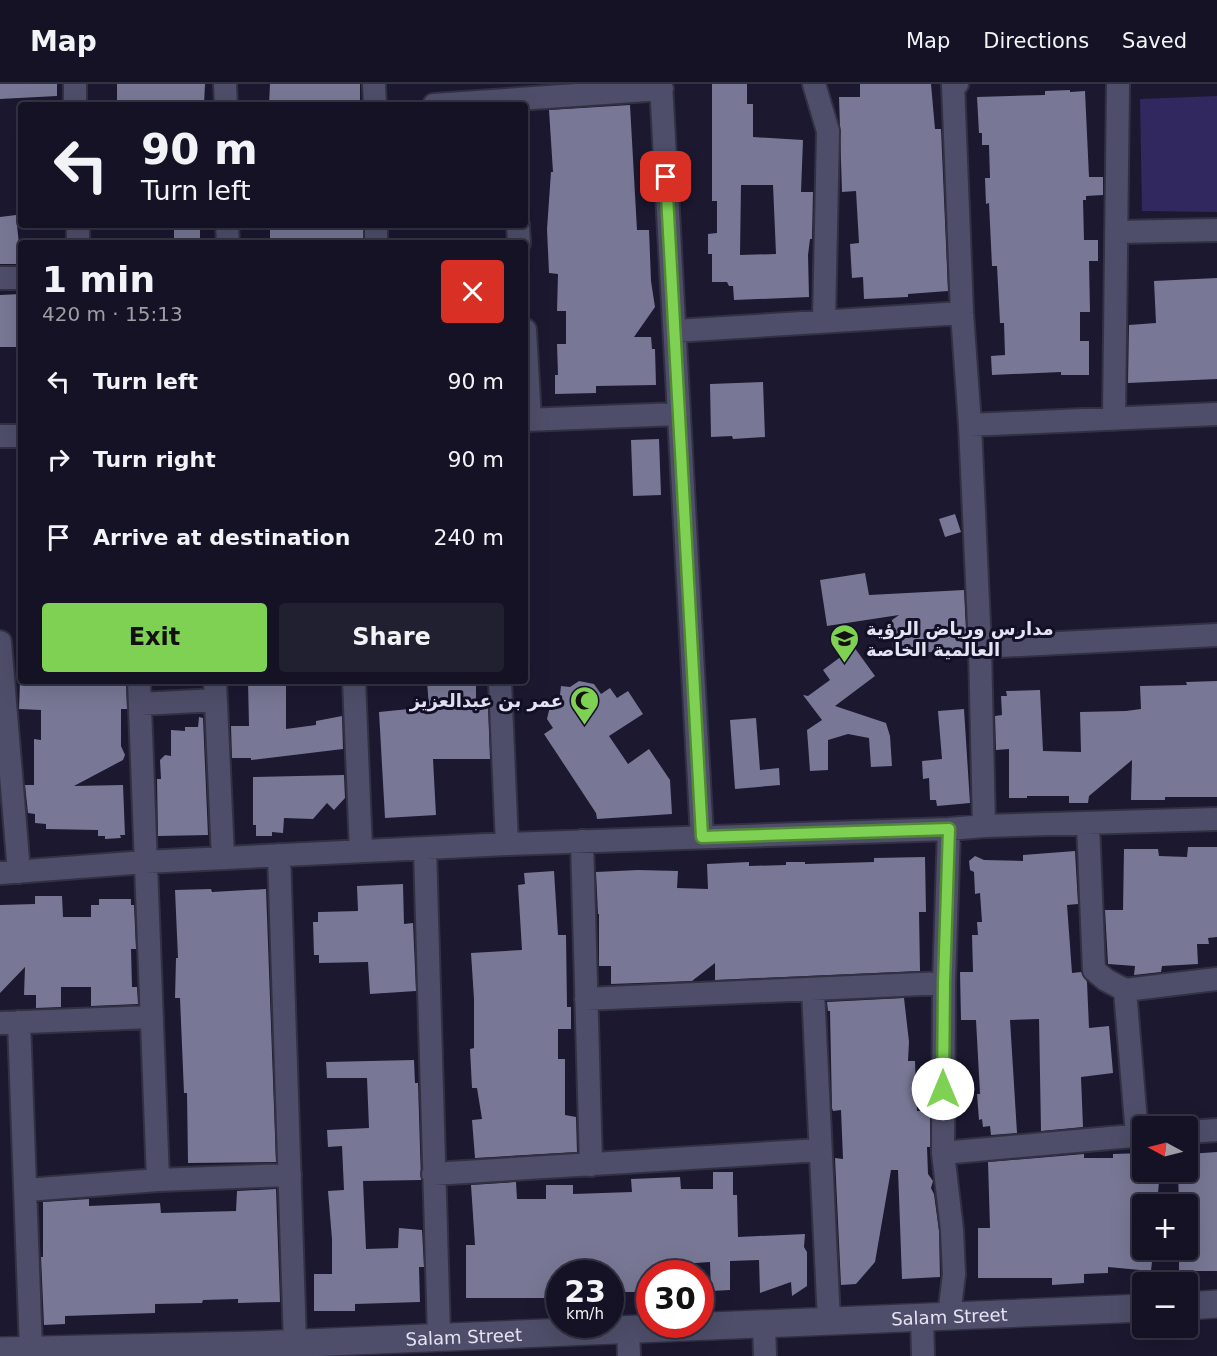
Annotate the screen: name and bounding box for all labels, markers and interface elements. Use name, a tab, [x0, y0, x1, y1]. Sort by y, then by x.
text: Map	[30, 25, 97, 58]
text: Map	[906, 29, 950, 53]
text: Directions	[983, 29, 1089, 53]
text: Saved	[1122, 29, 1187, 53]
text: 90 m	[141, 125, 258, 174]
icon: left	[42, 126, 120, 204]
pin	[640, 151, 691, 202]
icon: arrive	[649, 160, 682, 193]
text: Turn left	[141, 175, 251, 206]
text: 1 min	[42, 259, 155, 300]
button: close	[441, 260, 504, 323]
text: 420 m · 15:13	[42, 302, 183, 326]
icon: left	[42, 365, 75, 398]
text: Turn left	[93, 369, 198, 394]
text: 90 m	[448, 369, 504, 394]
icon: right	[42, 443, 75, 476]
text: Turn right	[93, 447, 216, 472]
text: 90 m	[448, 447, 504, 472]
icon: arrive	[42, 521, 75, 554]
text: Arrive at destination	[93, 525, 350, 550]
text: 240 m	[434, 525, 504, 550]
button: Exit	[42, 603, 267, 672]
button: Share	[279, 603, 504, 672]
place label: مدارس ورياض الرؤية العالمية الخاصة	[866, 618, 1054, 660]
school or university icon: مدارس ورياض الرؤية العالمية الخاصة	[829, 622, 861, 664]
mosque icon: عمر بن عبدالعزيز	[568, 684, 600, 726]
place label: عمر بن عبدالعزيز	[409, 690, 563, 712]
position arrow	[911, 1057, 975, 1121]
north arrow	[1132, 1116, 1198, 1182]
map controls	[1132, 1116, 1198, 1338]
button: +	[1132, 1194, 1198, 1260]
speed limit sign: 30	[636, 1260, 714, 1338]
button: −	[1132, 1272, 1198, 1338]
text: 23	[564, 1274, 606, 1309]
street label: Salam Street	[891, 1303, 1008, 1329]
text: km/h	[566, 1305, 604, 1323]
street label: Salam Street	[405, 1323, 522, 1349]

